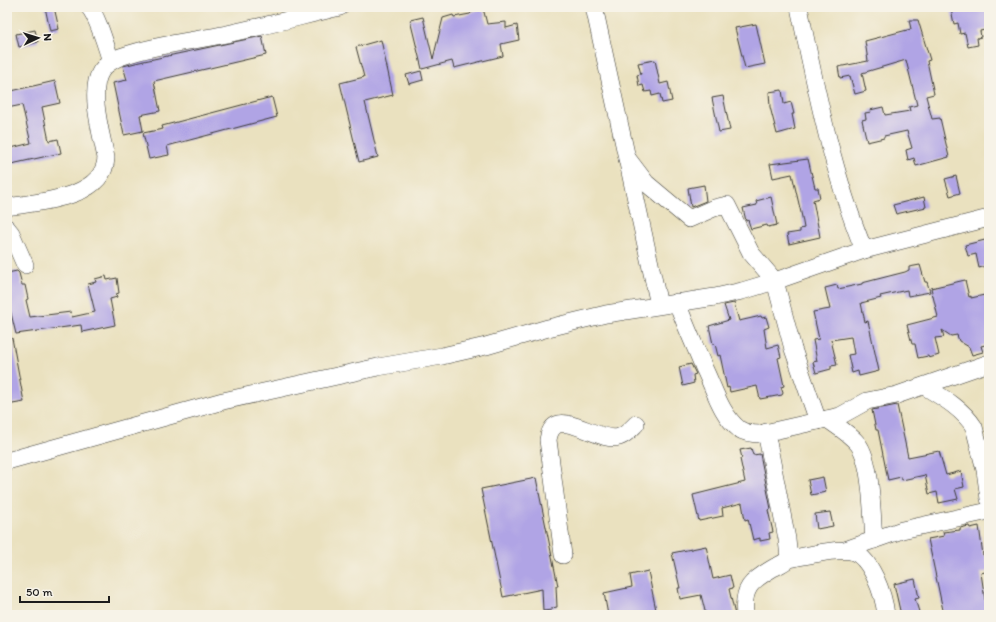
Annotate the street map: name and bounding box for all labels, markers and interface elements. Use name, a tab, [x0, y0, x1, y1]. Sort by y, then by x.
north arrow	[18, 18, 58, 58]
text: N	[41, 33, 54, 42]
scale bar	[20, 578, 109, 604]
text: 50 m	[26, 585, 52, 599]

